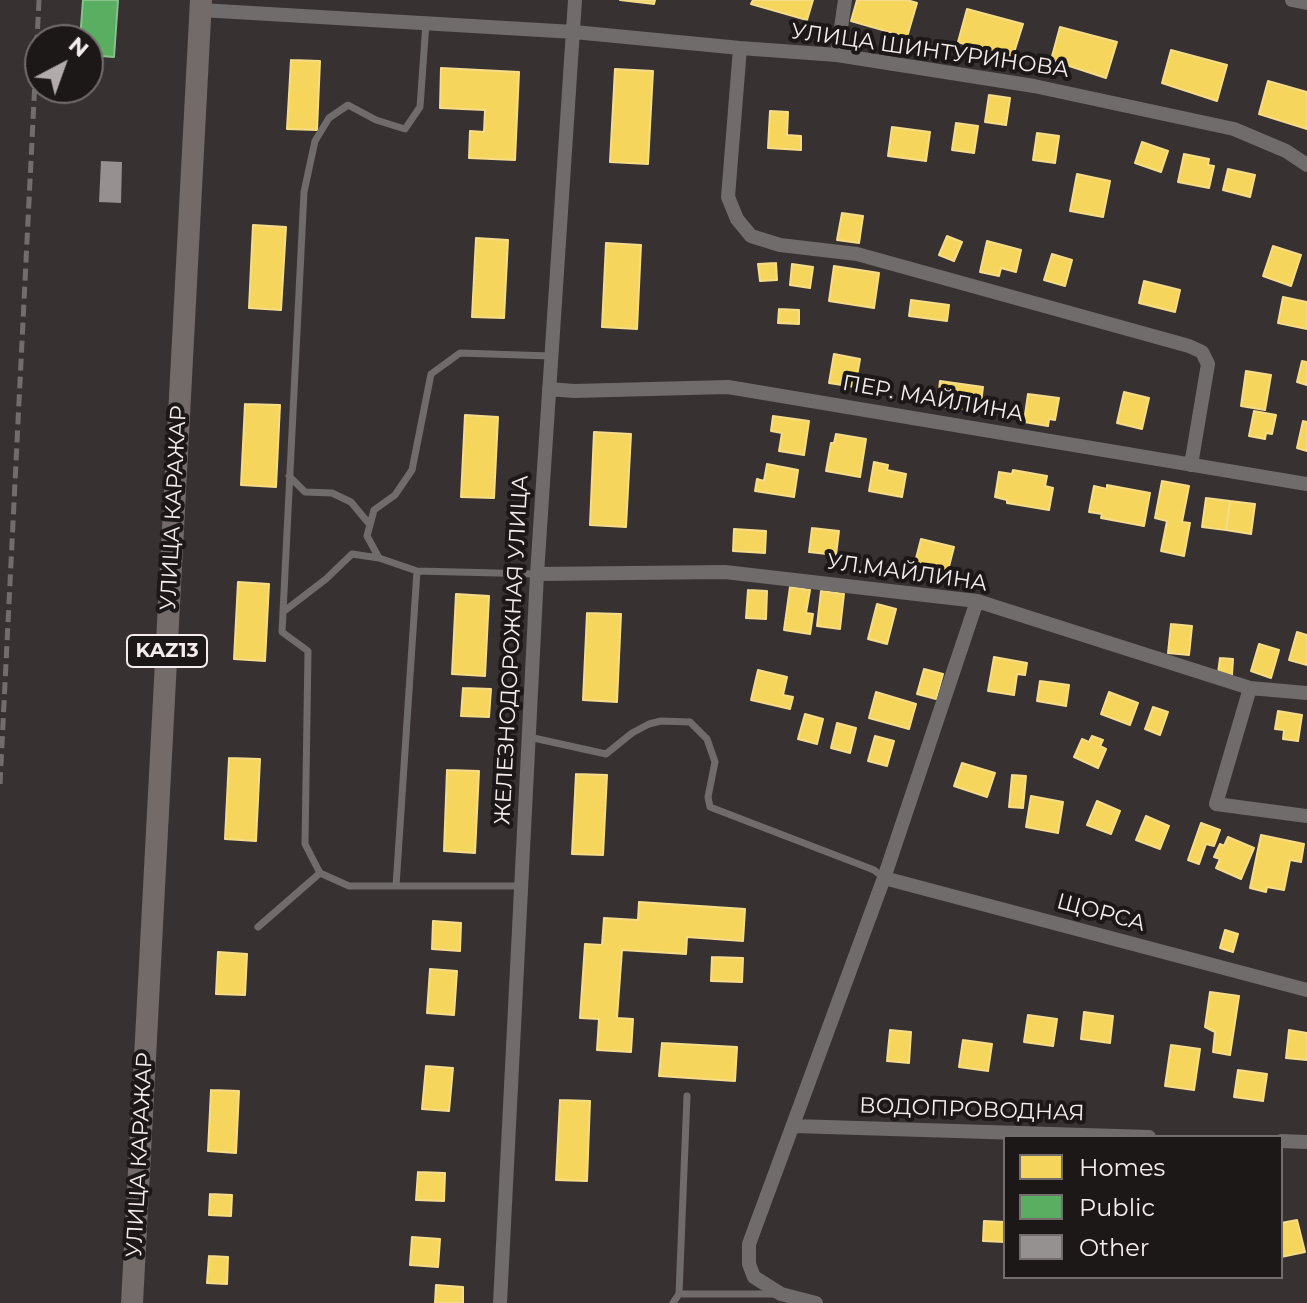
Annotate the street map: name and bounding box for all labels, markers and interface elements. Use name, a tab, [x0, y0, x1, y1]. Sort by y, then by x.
street label: УЛИЦА ШИНТУРИНОВА	[789, 18, 1071, 84]
north arrow	[24, 24, 104, 104]
text: N	[63, 31, 94, 63]
street label: ПЕР. МАЙЛИНА	[840, 370, 1026, 428]
street label: УЛИЦА КАРАЖАР	[155, 405, 193, 611]
street label: ЖЕЛЕЗНОДОРОЖНАЯ УЛИЦА	[490, 474, 534, 826]
street label: УЛ.МАЙЛИНА	[825, 549, 989, 597]
road number: KAZ13	[127, 635, 207, 667]
street label: ЩОРСА	[1054, 889, 1148, 937]
street label: УЛИЦА КАРАЖАР	[121, 1052, 159, 1258]
street label: ВОДОПРОВОДНАЯ	[859, 1093, 1085, 1127]
legend	[1003, 1135, 1283, 1279]
text: Homes	[1079, 1153, 1165, 1182]
text: Public	[1079, 1193, 1155, 1222]
text: Other	[1079, 1233, 1149, 1262]

